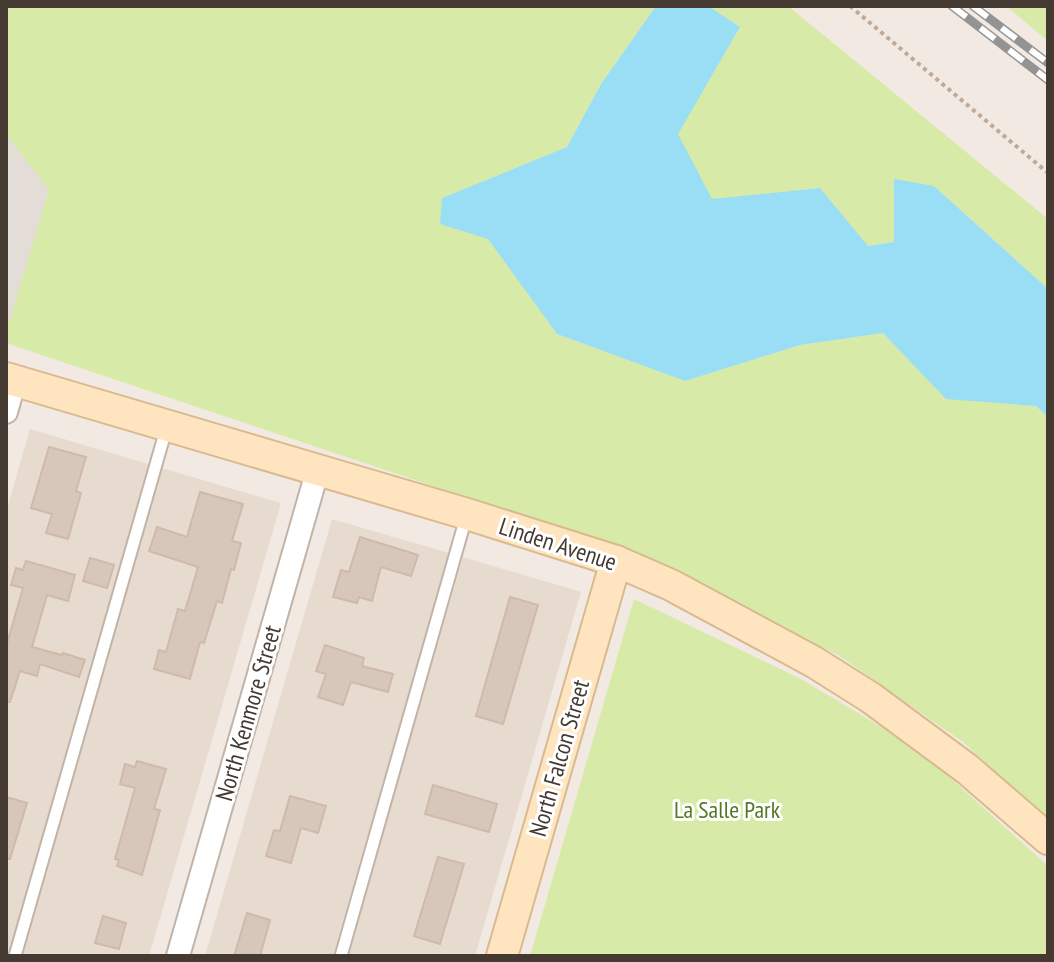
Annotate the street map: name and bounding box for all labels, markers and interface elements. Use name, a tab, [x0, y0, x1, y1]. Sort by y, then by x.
street label: Linden Avenue	[495, 510, 621, 578]
street label: North Kenmore Street	[208, 621, 288, 804]
street label: North Falcon Street	[522, 676, 596, 840]
park label: La Salle Park	[674, 794, 781, 825]

